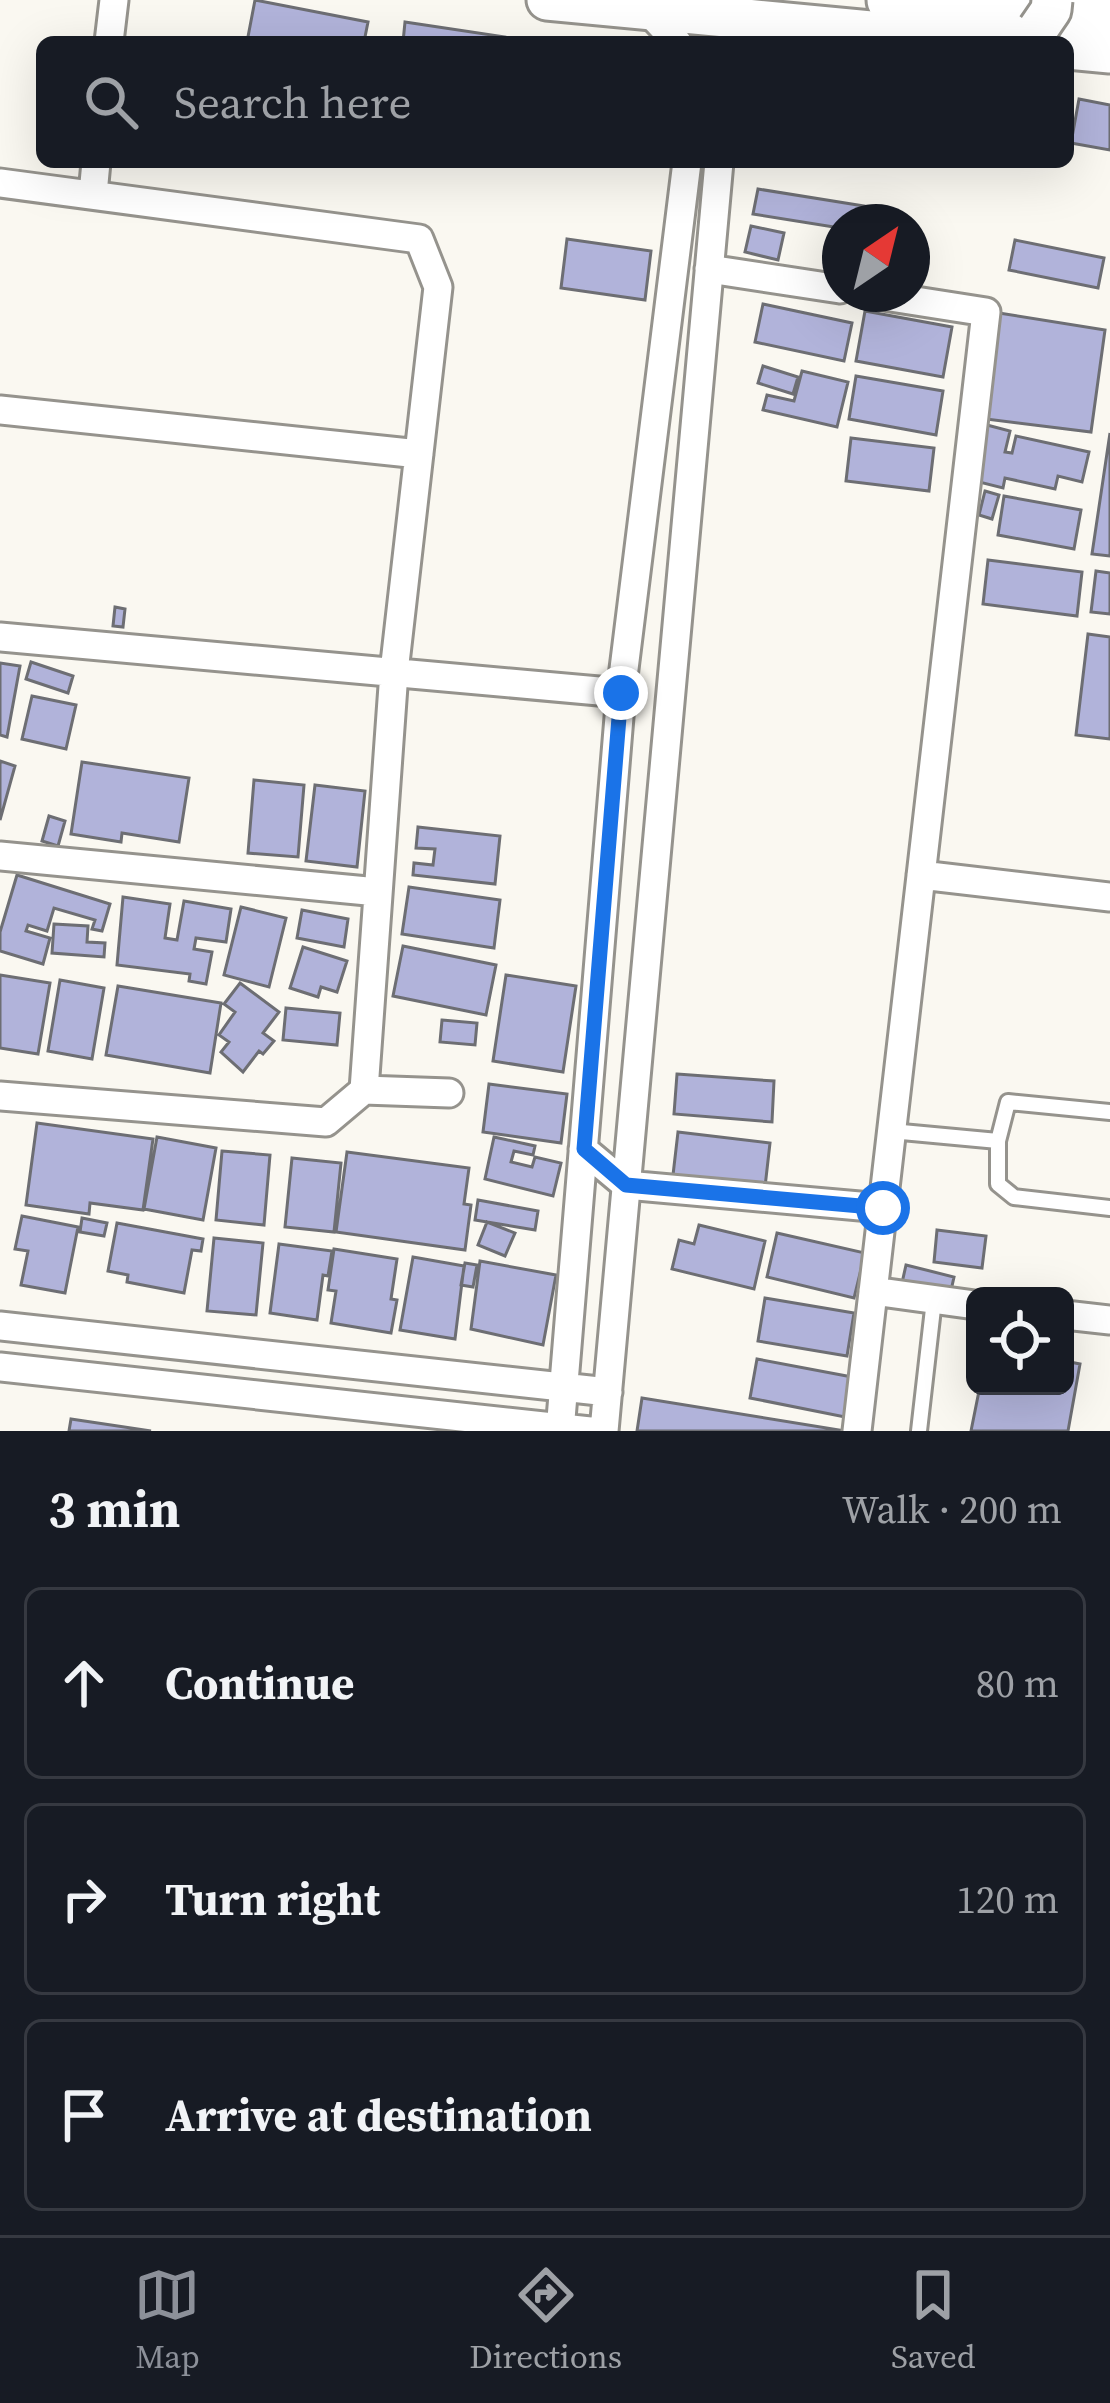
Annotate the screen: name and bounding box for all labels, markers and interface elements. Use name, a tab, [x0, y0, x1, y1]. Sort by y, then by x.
search box	[36, 36, 1074, 168]
icon: search	[78, 69, 144, 135]
text: Search here	[174, 71, 411, 133]
north arrow	[822, 204, 930, 312]
route end	[594, 666, 648, 720]
route start	[856, 1181, 910, 1235]
map controls	[966, 1287, 1074, 1395]
button: locate	[966, 1287, 1074, 1395]
text: 3 min	[48, 1474, 180, 1544]
text: Walk · 200 m	[842, 1483, 1062, 1536]
icon: ahead	[51, 1650, 117, 1716]
text: Continue	[165, 1652, 354, 1714]
text: 80 m	[976, 1657, 1059, 1710]
icon: right	[51, 1866, 117, 1932]
text: Turn right	[165, 1868, 380, 1930]
text: 120 m	[956, 1873, 1059, 1926]
icon: arrive	[51, 2082, 117, 2148]
text: Arrive at destination	[165, 2084, 592, 2146]
tab: Map	[134, 2262, 200, 2379]
tab: Directions	[469, 2262, 622, 2379]
tab: Saved	[891, 2262, 976, 2379]

